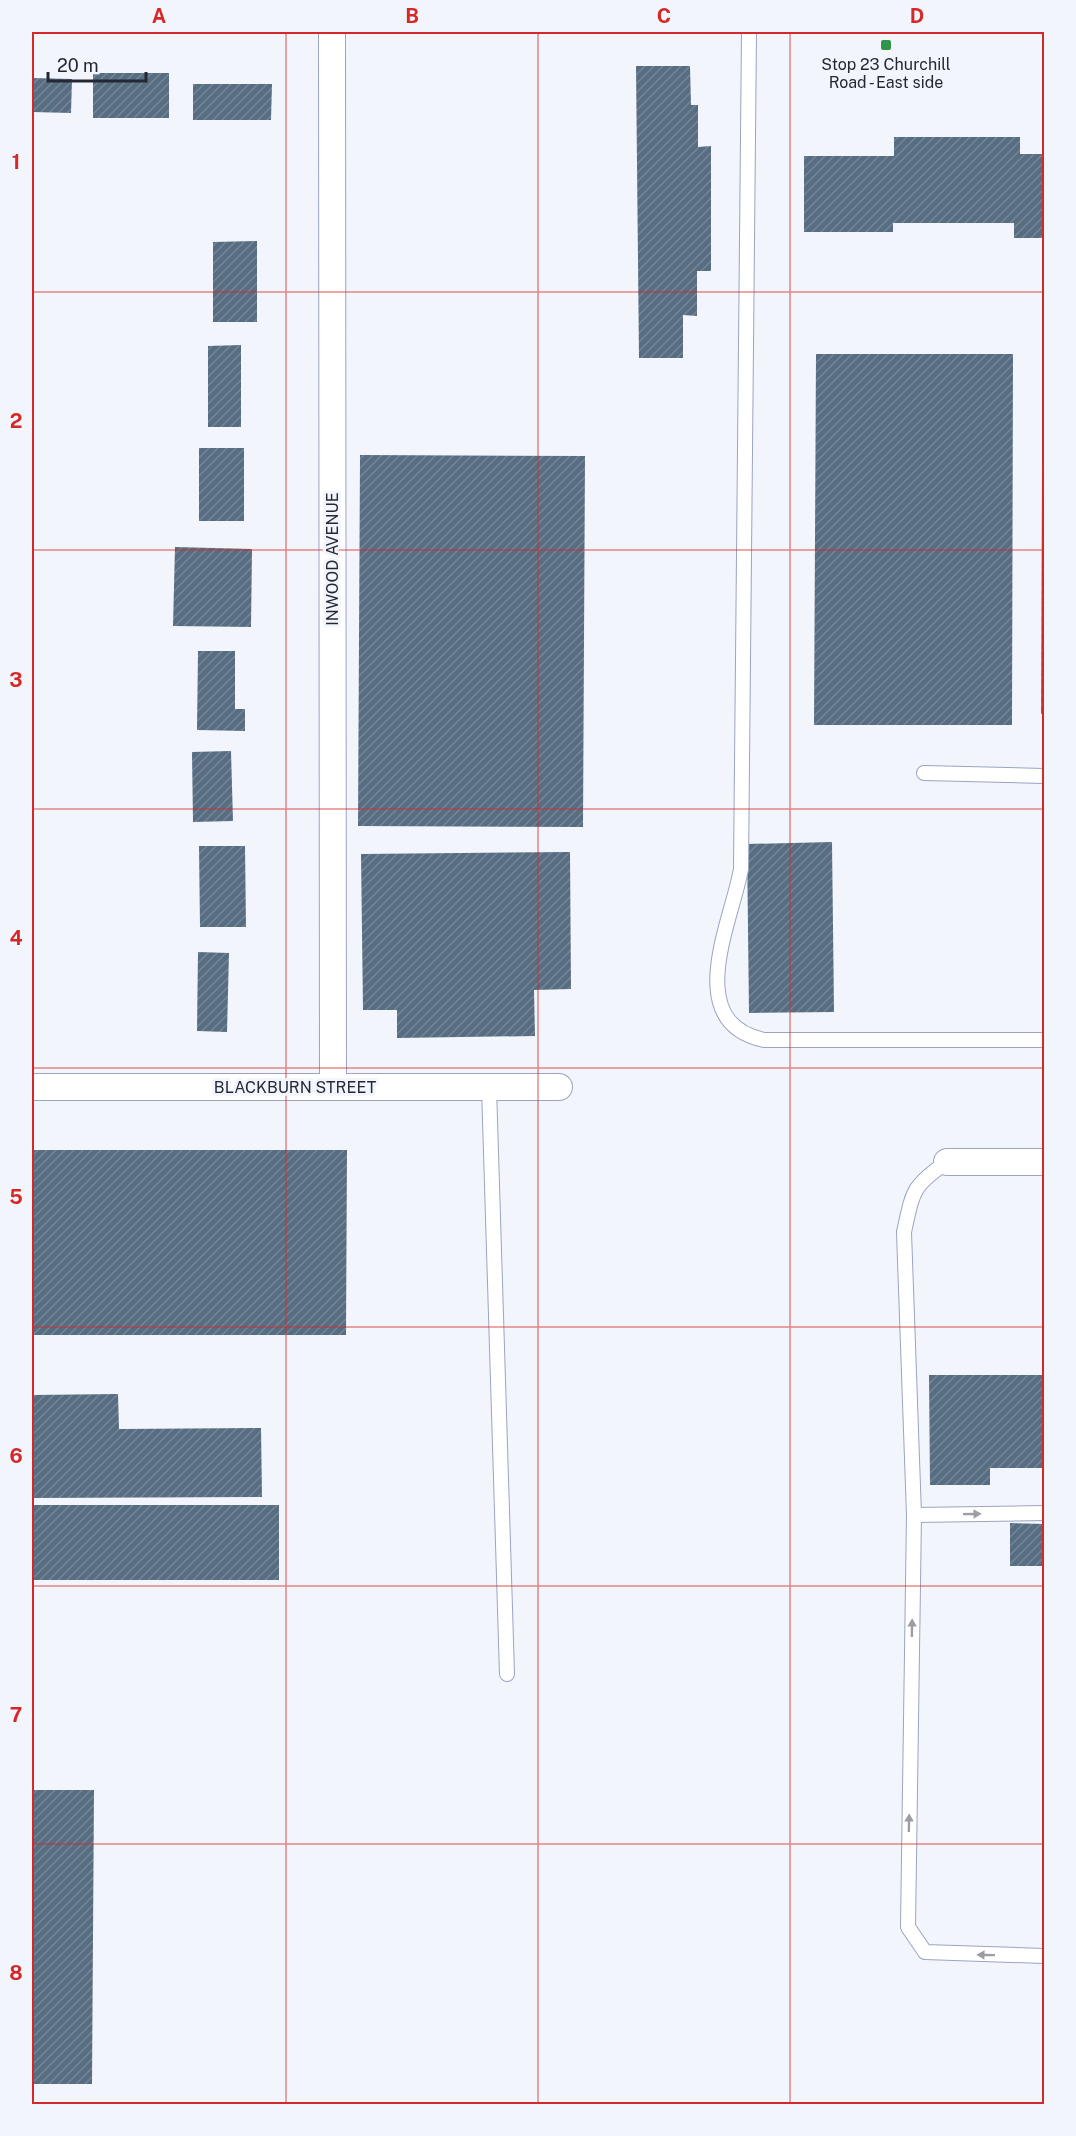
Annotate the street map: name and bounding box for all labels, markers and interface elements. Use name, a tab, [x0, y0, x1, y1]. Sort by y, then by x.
text: A	[152, 4, 166, 28]
text: B	[405, 4, 419, 28]
text: C	[657, 4, 671, 28]
text: D	[910, 4, 924, 28]
marker: Stop 23 Churchill Road - East side	[879, 38, 893, 52]
scale bar	[48, 45, 146, 83]
text: 20 m	[57, 55, 99, 76]
place label: Stop 23 Churchill Road - East side	[821, 55, 951, 92]
text: 1	[12, 150, 20, 174]
text: 2	[10, 409, 22, 433]
street label: INWOOD AVENUE	[323, 492, 342, 626]
text: 3	[9, 668, 23, 692]
text: 4	[9, 926, 23, 950]
street label: BLACKBURN STREET	[214, 1078, 377, 1097]
text: 5	[9, 1185, 23, 1209]
text: 6	[9, 1444, 23, 1468]
one-way arrow	[963, 1509, 982, 1519]
one-way arrow	[907, 1619, 917, 1638]
text: 7	[10, 1703, 22, 1727]
one-way arrow	[905, 1814, 914, 1833]
one-way arrow	[977, 1950, 996, 1960]
text: 8	[9, 1961, 23, 1985]

